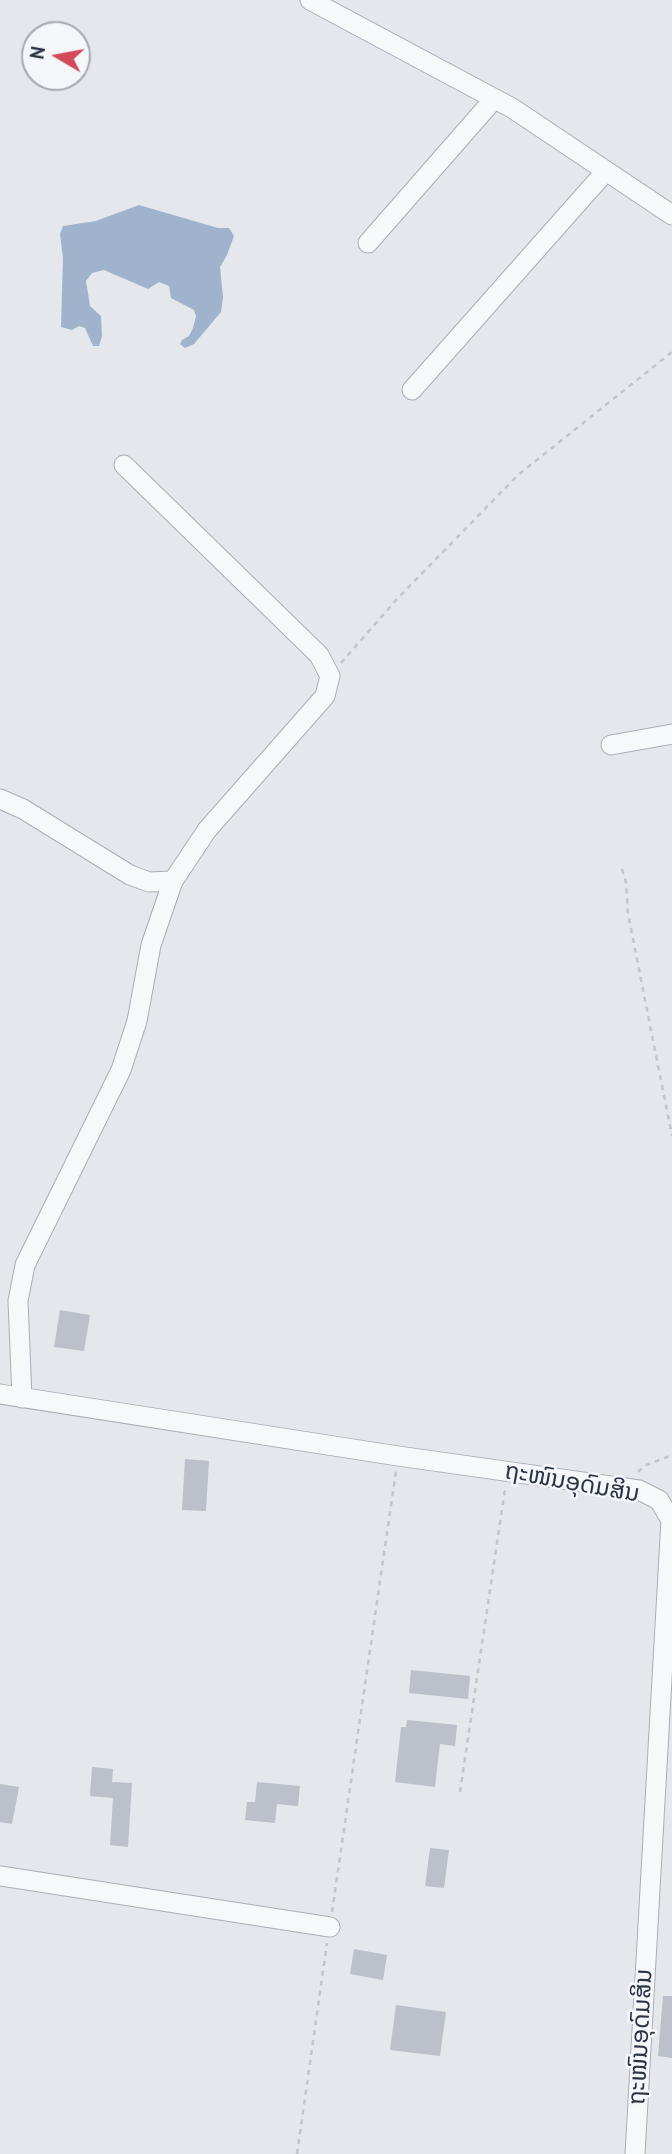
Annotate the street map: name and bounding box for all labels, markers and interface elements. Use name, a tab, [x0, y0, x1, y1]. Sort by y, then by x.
north arrow	[21, 21, 91, 91]
text: N	[24, 44, 50, 61]
street label: ຖະໜົນອຸດົມສິນ	[502, 1457, 642, 1509]
street label: ຖະໜົນອຸດົມສິນ	[623, 1968, 659, 2106]

